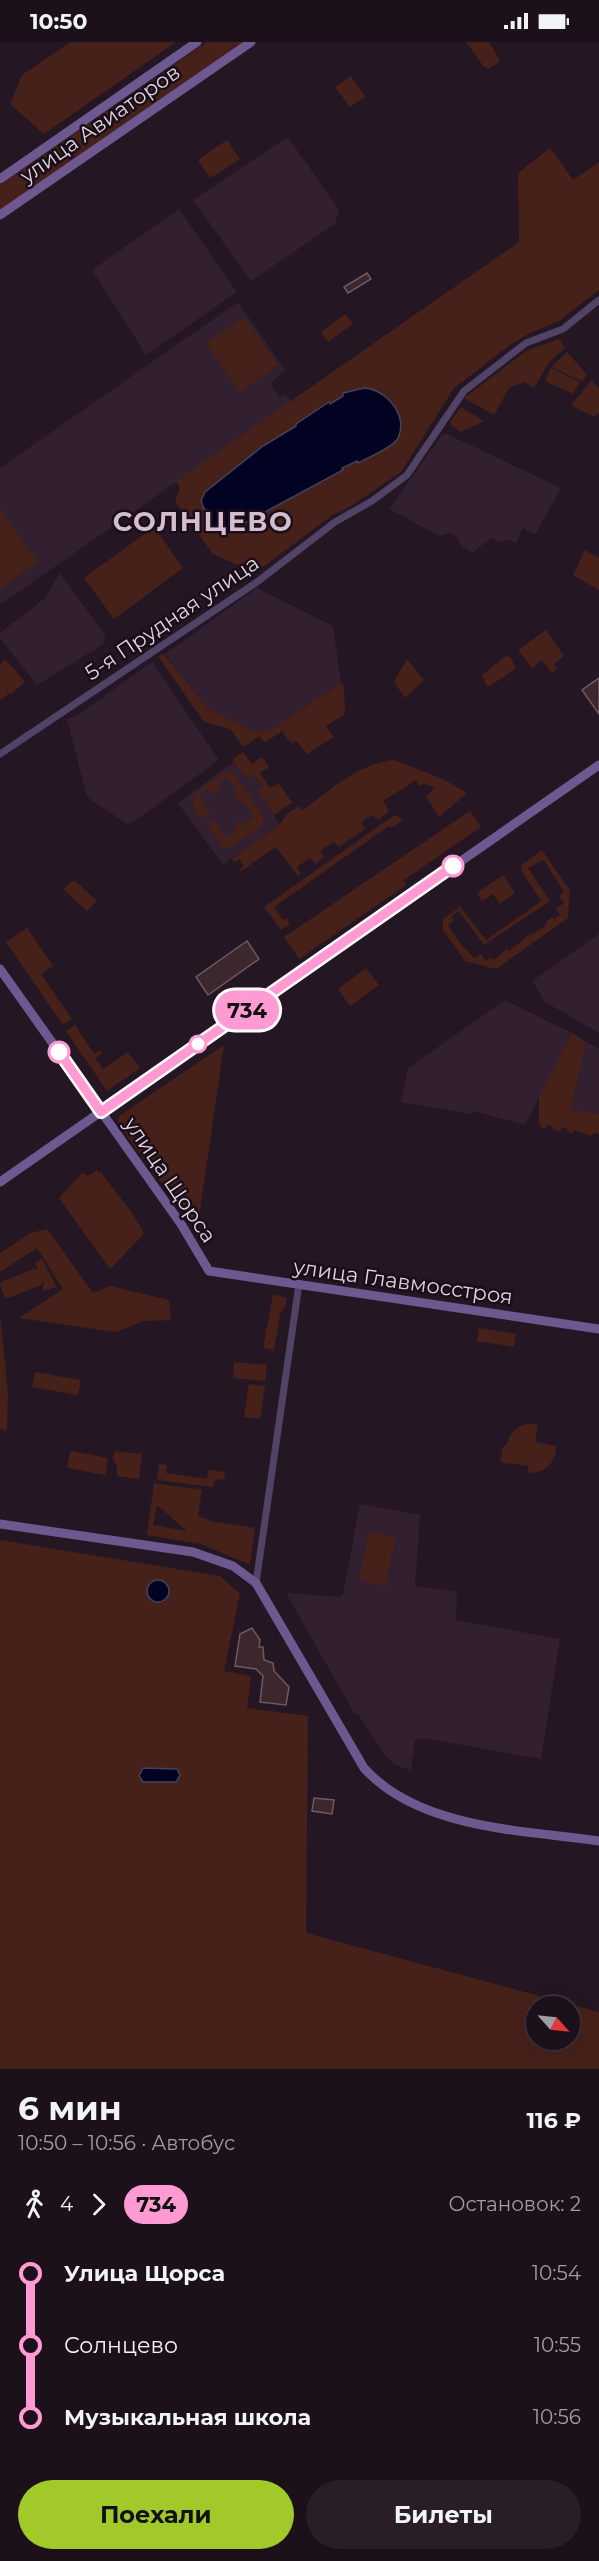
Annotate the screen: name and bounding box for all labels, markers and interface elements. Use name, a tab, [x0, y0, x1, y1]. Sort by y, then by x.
text: 10:50	[30, 8, 87, 35]
street label: улица Авиаторов	[14, 59, 184, 189]
district label: СОЛНЦЕВО	[113, 505, 293, 538]
street label: 5-я Прудная улица	[80, 550, 263, 685]
unlabelled marker	[442, 855, 464, 877]
line badge: 734	[212, 990, 282, 1030]
text: 734	[227, 998, 267, 1023]
unlabelled marker	[189, 1035, 207, 1053]
unlabelled marker	[48, 1041, 70, 1063]
street label: улица Щорса	[119, 1111, 222, 1247]
street label: улица Главмосстроя	[291, 1254, 514, 1309]
north arrow	[526, 1996, 580, 2050]
map controls	[526, 1996, 580, 2050]
text: 6 мин	[18, 2088, 122, 2128]
text: 116 ₽	[526, 2107, 581, 2134]
text: 10:50 – 10:56 · Автобус	[18, 2131, 235, 2155]
icon: walk	[18, 2188, 51, 2221]
icon: forward	[82, 2188, 115, 2221]
text: 4	[60, 2192, 73, 2216]
text: 734	[136, 2192, 176, 2217]
text: Остановок: 2	[448, 2192, 581, 2216]
text: Улица Щорса	[64, 2260, 225, 2287]
text: 10:54	[532, 2261, 581, 2285]
text: Солнцево	[64, 2332, 178, 2359]
text: 10:55	[534, 2333, 581, 2357]
text: Музыкальная школа	[64, 2404, 311, 2431]
text: 10:56	[533, 2405, 581, 2429]
button: Поехали	[18, 2480, 294, 2549]
button: Билеты	[306, 2480, 581, 2549]

